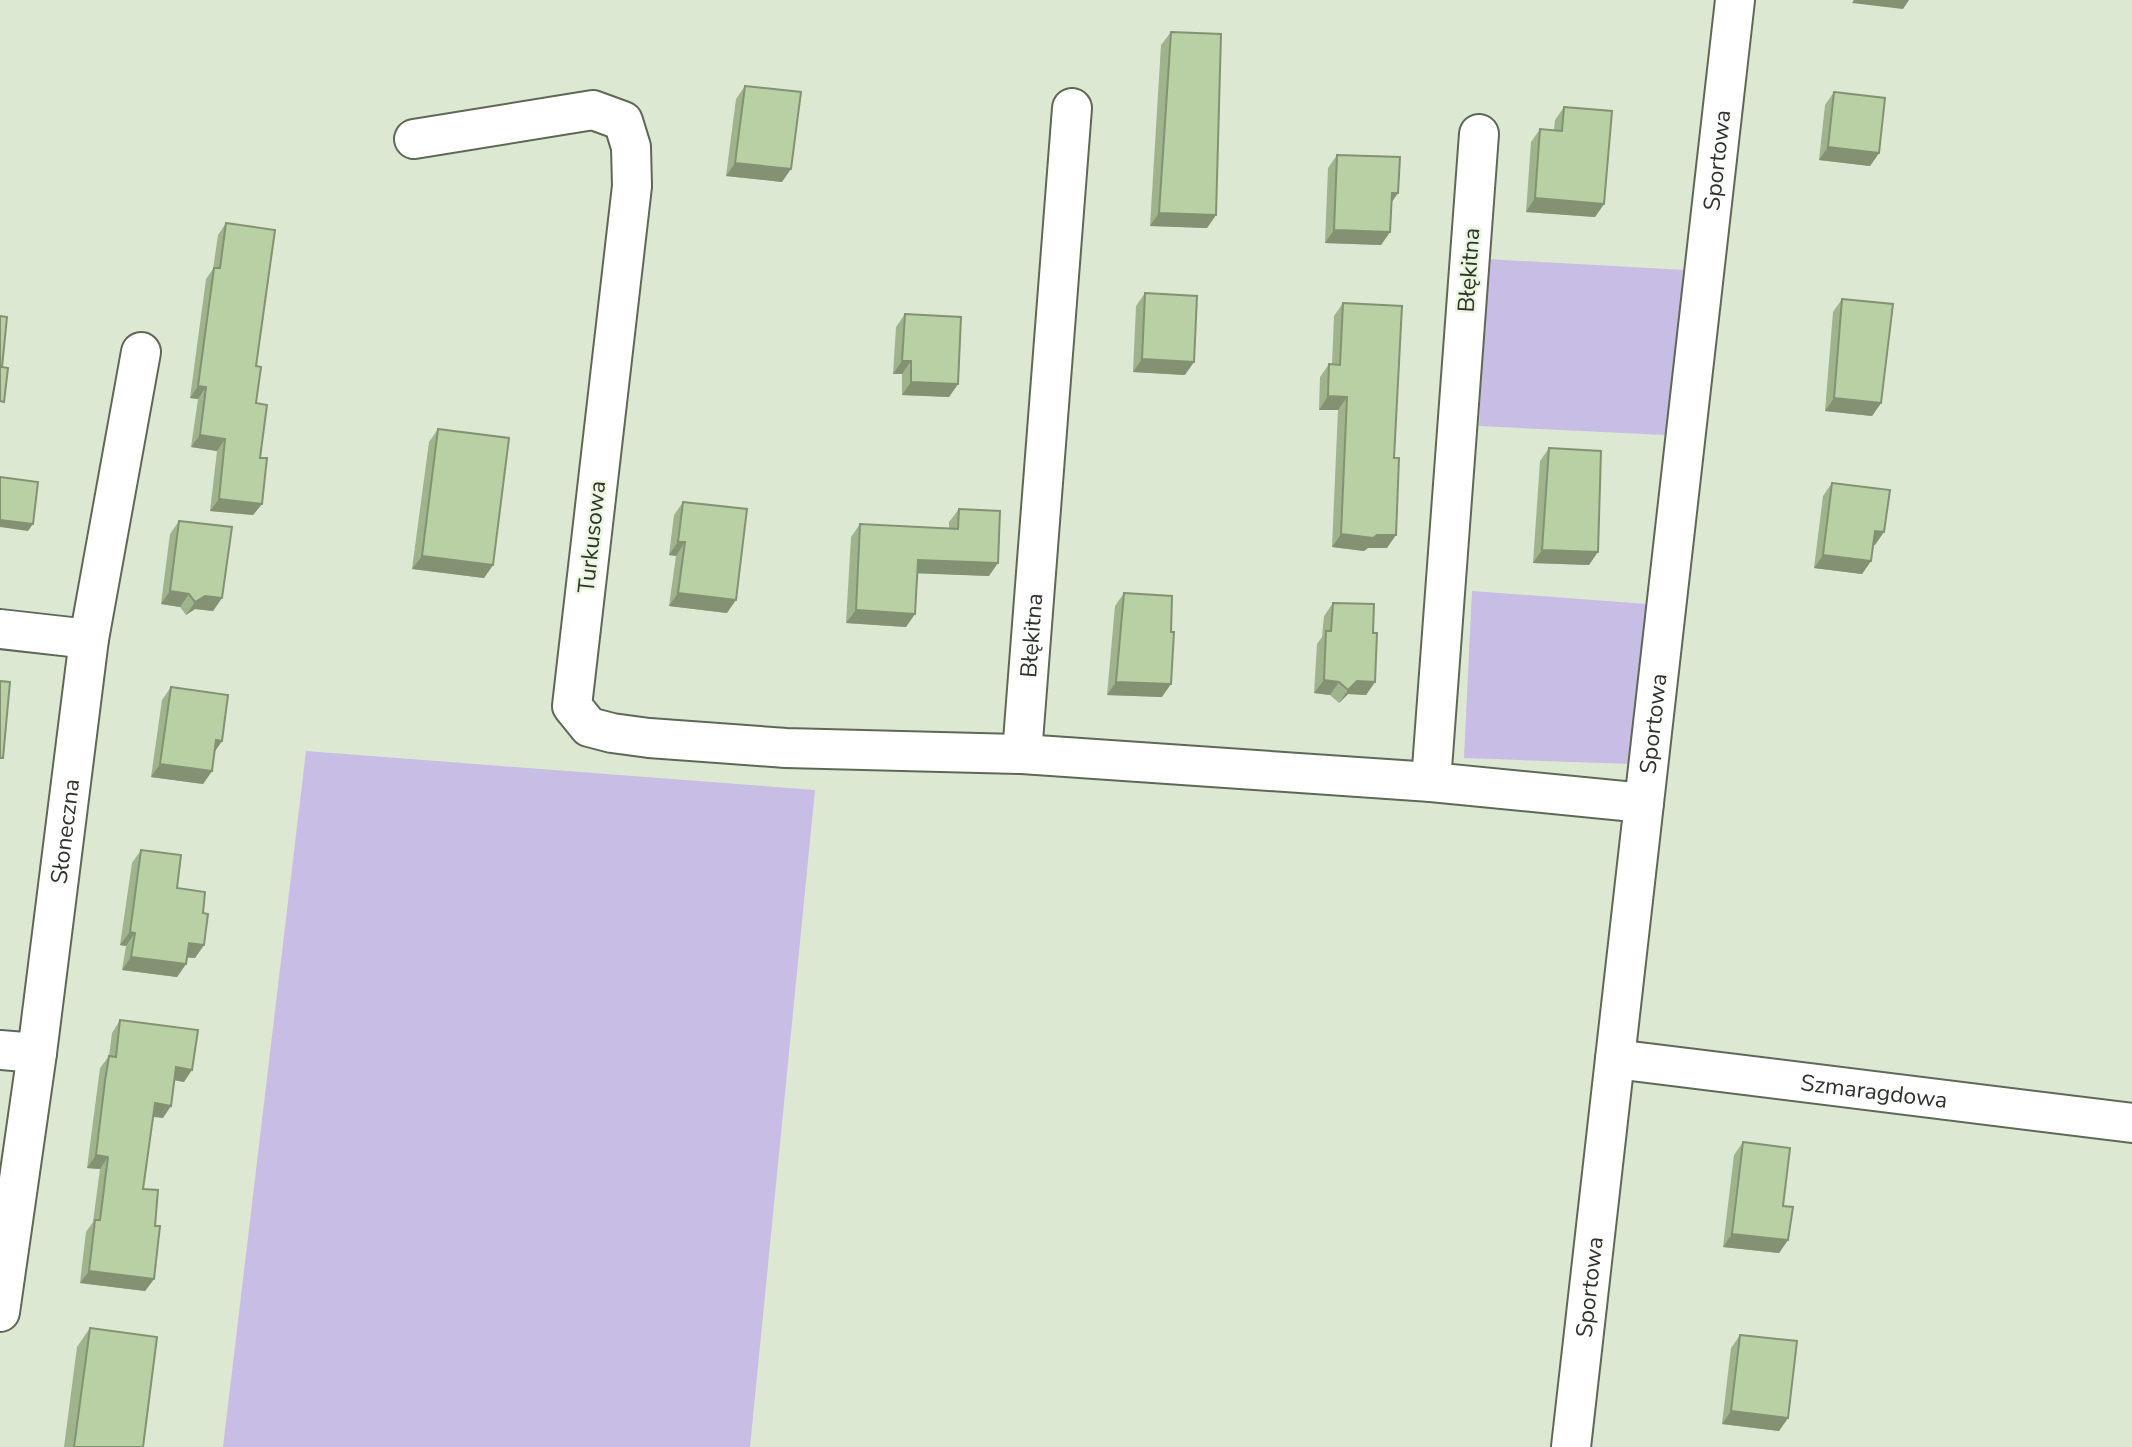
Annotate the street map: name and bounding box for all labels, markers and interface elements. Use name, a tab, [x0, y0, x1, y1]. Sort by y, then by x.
street label: Sportowa	[1696, 108, 1738, 212]
street label: Błękitna	[1451, 227, 1487, 313]
street label: Turkusowa	[571, 479, 613, 595]
street label: Błękitna	[1012, 592, 1050, 679]
street label: Sportowa	[1632, 672, 1674, 776]
street label: Słoneczna	[43, 777, 87, 886]
street label: Szmaragdowa	[1799, 1067, 1949, 1116]
street label: Sportowa	[1568, 1235, 1610, 1339]

